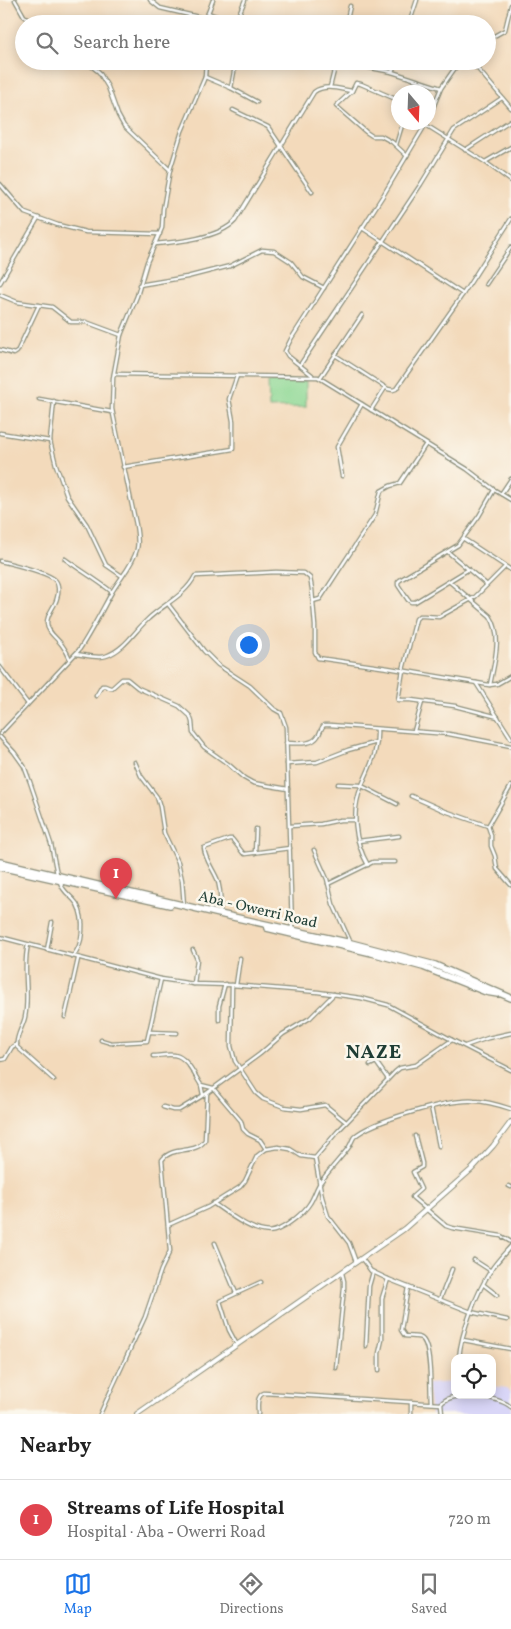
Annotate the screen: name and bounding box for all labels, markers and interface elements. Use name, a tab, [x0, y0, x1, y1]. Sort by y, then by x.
search box	[15, 15, 496, 70]
icon: search	[33, 29, 61, 57]
text: Search here	[73, 30, 170, 56]
north arrow	[391, 85, 436, 130]
your location	[236, 632, 262, 658]
pin: 1	[100, 858, 132, 899]
street label: Aba - Owerri Road	[196, 887, 319, 934]
district label: NAZE	[346, 1039, 402, 1067]
map controls	[451, 1354, 496, 1399]
button: locate	[451, 1354, 496, 1399]
text: Nearby	[20, 1432, 91, 1461]
text: Streams of Life Hospital	[67, 1496, 284, 1522]
text: 1	[33, 1509, 39, 1531]
text: 720 m	[448, 1509, 491, 1531]
text: Hospital · Aba - Owerri Road	[67, 1522, 266, 1544]
tab: Map	[64, 1570, 92, 1619]
tab: Directions	[219, 1570, 284, 1619]
tab: Saved	[411, 1570, 447, 1619]

